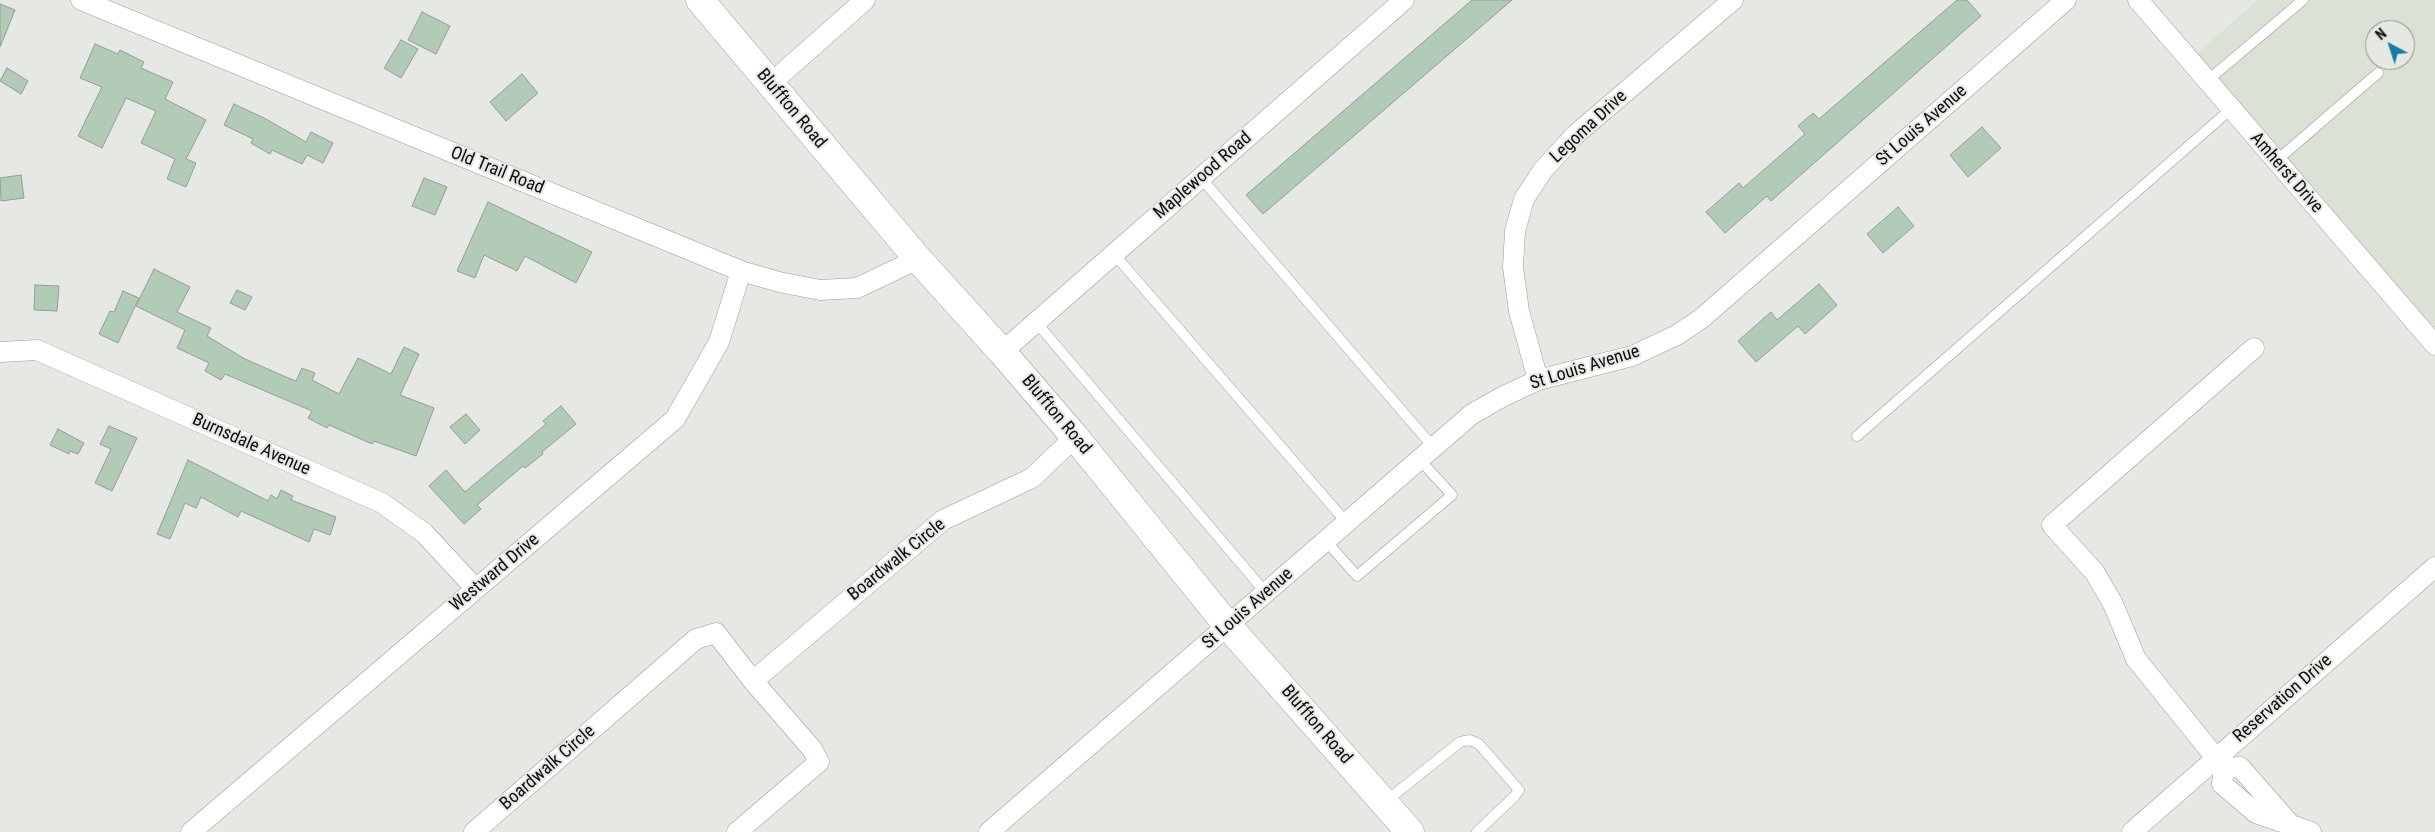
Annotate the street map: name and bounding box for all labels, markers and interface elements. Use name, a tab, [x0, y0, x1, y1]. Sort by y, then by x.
north arrow	[2365, 20, 2415, 70]
text: N	[2373, 25, 2389, 43]
street label: Bluffton Road	[751, 65, 831, 153]
street label: St Louis Avenue	[1872, 81, 1972, 171]
street label: Legoma Drive	[1546, 86, 1632, 168]
street label: Maplewood Road	[1150, 128, 1256, 224]
street label: Amherst Drive	[2245, 128, 2327, 218]
street label: Old Trail Road	[447, 142, 547, 200]
street label: St Louis Avenue	[1528, 341, 1642, 395]
street label: Bluffton Road	[1016, 371, 1096, 459]
street label: Burnsdale Avenue	[189, 409, 313, 481]
street label: Boardwalk Circle	[844, 514, 950, 606]
street label: Westward Drive	[446, 529, 544, 617]
street label: St Louis Avenue	[1198, 564, 1298, 654]
street label: Reservation Drive	[2229, 650, 2337, 748]
street label: Bluffton Road	[1276, 681, 1356, 769]
street label: Boardwalk Circle	[496, 721, 600, 815]

